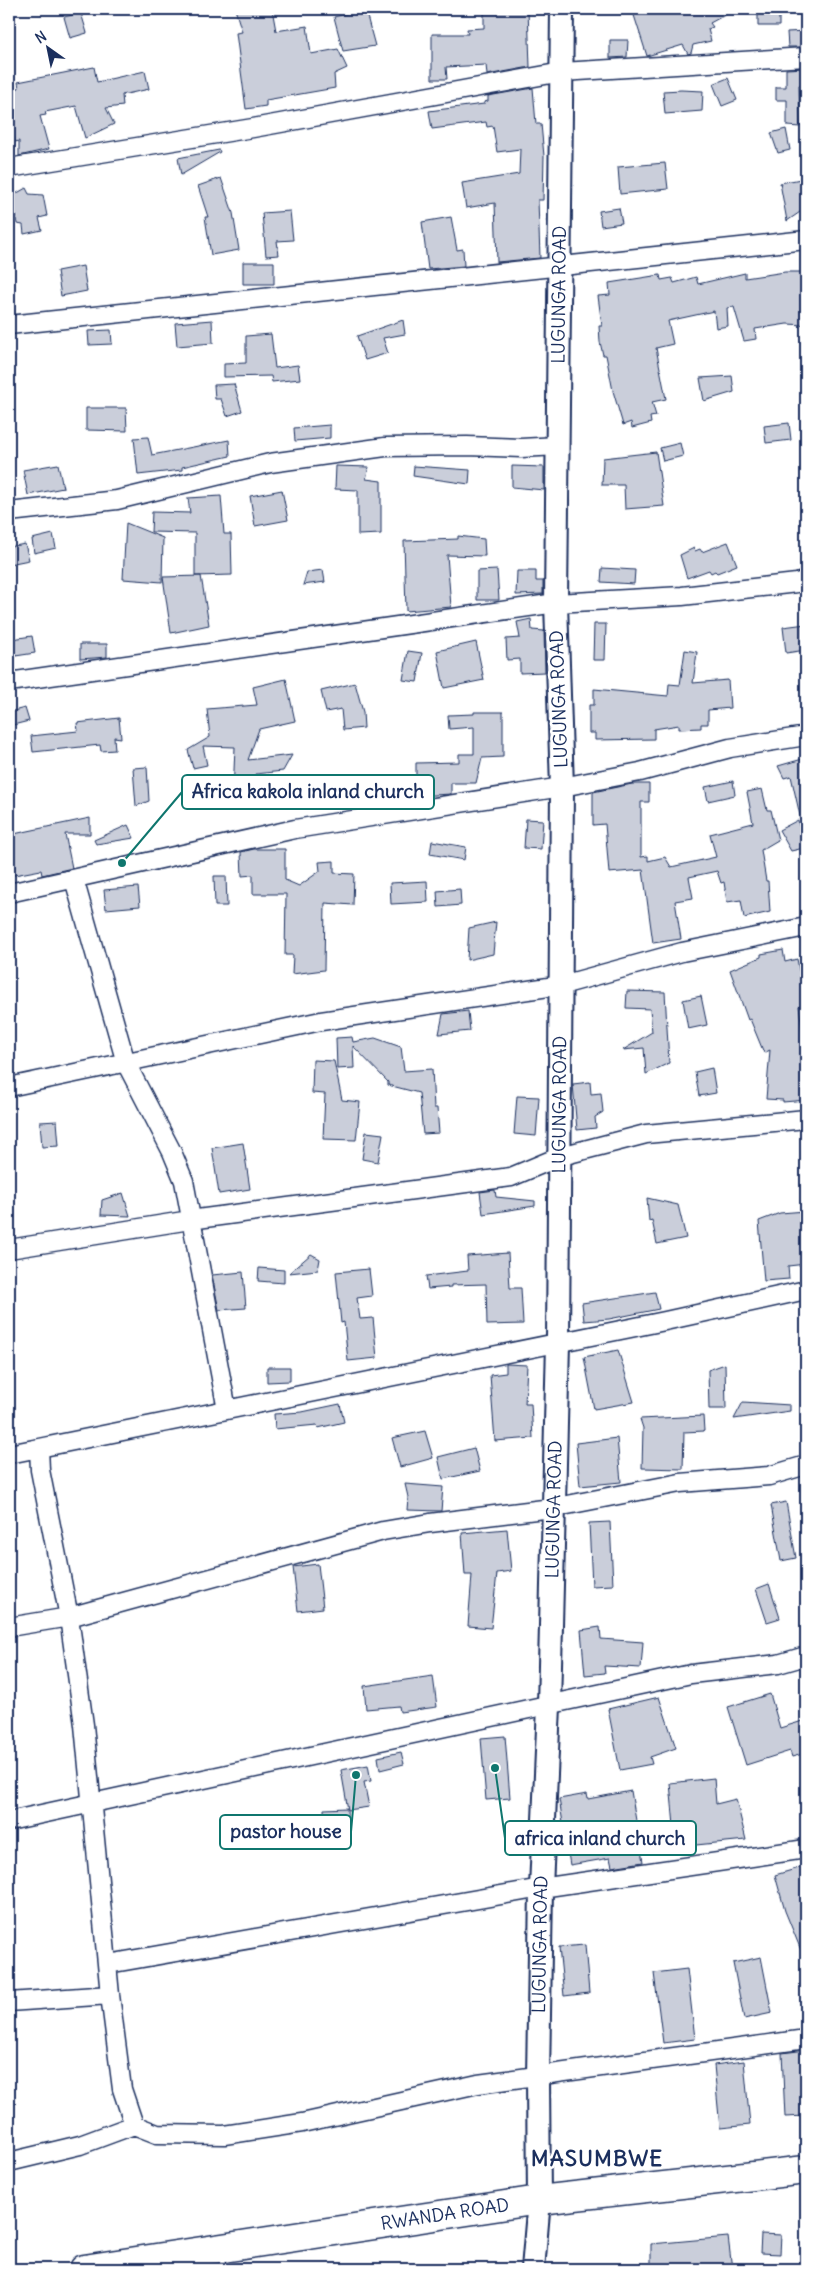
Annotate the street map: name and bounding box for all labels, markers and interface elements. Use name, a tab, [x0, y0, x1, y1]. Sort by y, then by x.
north arrow	[22, 22, 72, 72]
text: N	[32, 27, 50, 47]
street label: LUGUNGA ROAD	[546, 226, 571, 364]
street label: LUGUNGA ROAD	[545, 630, 572, 768]
callout: Africa kakola inland church	[182, 775, 434, 809]
text: Africa kakola inland church	[192, 779, 424, 803]
street label: LUGUNGA ROAD	[547, 1036, 571, 1174]
street label: LUGUNGA ROAD	[540, 1440, 567, 1579]
callout: pastor house	[220, 1815, 351, 1849]
text: pastor house	[230, 1819, 342, 1843]
callout: africa inland church	[505, 1821, 696, 1855]
text: africa inland church	[515, 1826, 685, 1850]
street label: LUGUNGA ROAD	[527, 1875, 553, 2013]
district label: MASUMBWE	[531, 2144, 663, 2172]
street label: RWANDA ROAD	[379, 2193, 511, 2235]

